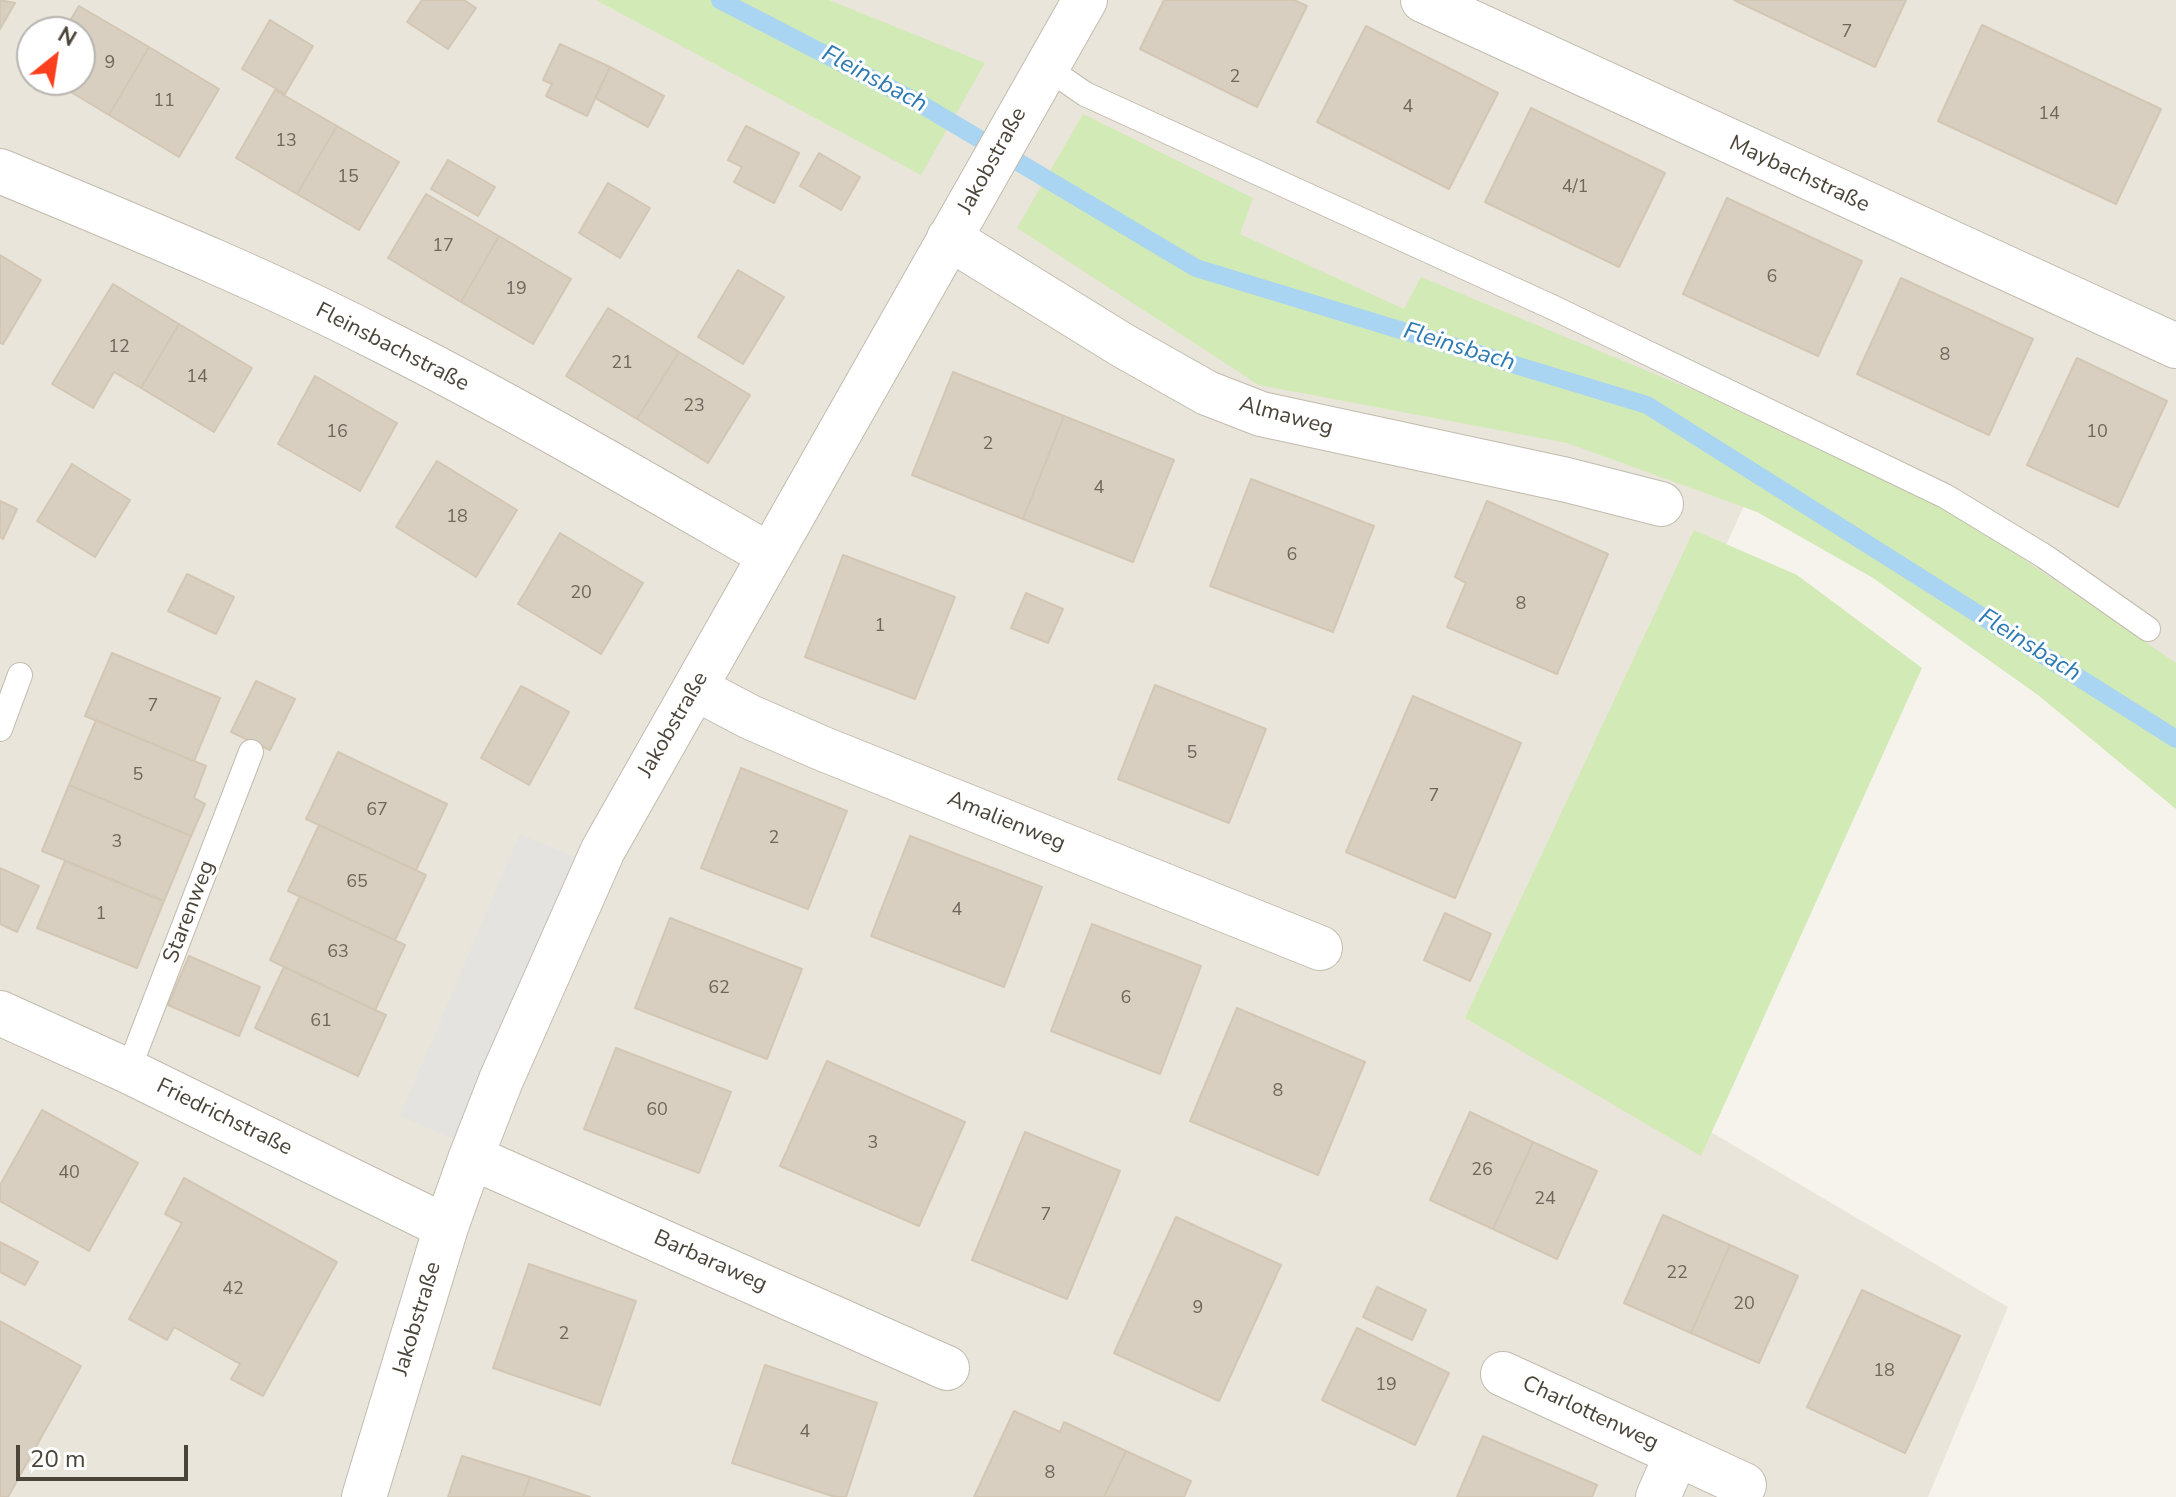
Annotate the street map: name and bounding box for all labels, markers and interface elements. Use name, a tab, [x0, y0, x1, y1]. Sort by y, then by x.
north arrow	[16, 16, 96, 96]
text: N	[52, 20, 82, 54]
house number: 7	[1842, 22, 1852, 44]
water label: Fleinsbach	[816, 40, 932, 120]
house number: 9	[105, 53, 115, 75]
house number: 2	[1230, 67, 1240, 89]
house number: 11	[153, 91, 175, 113]
house number: 4	[1403, 97, 1413, 119]
street label: Jakobstraße	[953, 103, 1033, 219]
house number: 14	[2038, 104, 2060, 126]
house number: 13	[275, 131, 297, 153]
street label: Maybachstraße	[1725, 131, 1873, 219]
house number: 15	[337, 167, 359, 189]
house number: 4/1	[1562, 177, 1588, 199]
house number: 17	[432, 236, 454, 258]
house number: 6	[1767, 267, 1777, 289]
house number: 19	[505, 279, 527, 301]
street label: Fleinsbachstraße	[311, 298, 473, 398]
water label: Fleinsbach	[1400, 317, 1518, 379]
house number: 12	[108, 337, 130, 359]
house number: 8	[1940, 345, 1950, 367]
house number: 21	[611, 353, 633, 375]
house number: 14	[186, 367, 208, 389]
street label: Almaweg	[1236, 392, 1336, 442]
house number: 23	[683, 396, 705, 418]
house number: 16	[326, 422, 348, 444]
house number: 10	[2086, 422, 2108, 444]
house number: 2	[983, 434, 993, 456]
house number: 4	[1094, 478, 1104, 500]
house number: 18	[446, 507, 468, 529]
house number: 6	[1287, 545, 1297, 567]
house number: 20	[570, 583, 592, 605]
house number: 8	[1516, 594, 1526, 616]
water label: Fleinsbach	[1973, 603, 2085, 689]
house number: 1	[875, 616, 885, 638]
street label: Jakobstraße	[633, 668, 715, 782]
house number: 7	[148, 696, 158, 718]
house number: 5	[1187, 743, 1197, 765]
house number: 5	[133, 765, 143, 787]
street label: Amalienweg	[943, 786, 1069, 858]
house number: 7	[1429, 786, 1439, 808]
house number: 67	[366, 800, 388, 822]
house number: 2	[769, 828, 779, 850]
house number: 3	[112, 832, 122, 854]
street label: Starenweg	[158, 857, 222, 967]
house number: 65	[346, 872, 368, 894]
house number: 4	[952, 900, 962, 922]
house number: 1	[96, 904, 106, 926]
house number: 63	[327, 942, 349, 964]
house number: 62	[708, 978, 730, 1000]
house number: 6	[1121, 988, 1131, 1010]
house number: 61	[310, 1011, 332, 1033]
street label: Friedrichstraße	[152, 1074, 296, 1162]
house number: 8	[1273, 1081, 1283, 1103]
house number: 60	[646, 1100, 668, 1122]
house number: 3	[868, 1133, 878, 1155]
house number: 26	[1471, 1160, 1493, 1182]
house number: 40	[58, 1163, 80, 1185]
house number: 24	[1534, 1189, 1556, 1211]
house number: 7	[1041, 1205, 1051, 1227]
street label: Barbaraweg	[649, 1225, 771, 1299]
street label: Jakobstraße	[388, 1259, 448, 1379]
house number: 22	[1666, 1263, 1688, 1285]
house number: 42	[222, 1279, 244, 1301]
house number: 20	[1733, 1294, 1755, 1316]
house number: 9	[1193, 1298, 1203, 1320]
house number: 2	[559, 1324, 569, 1346]
house number: 18	[1873, 1361, 1895, 1383]
street label: Charlottenweg	[1518, 1371, 1662, 1457]
house number: 19	[1375, 1375, 1397, 1397]
house number: 4	[800, 1422, 810, 1444]
scale bar	[20, 1429, 192, 1479]
text: 20 m	[30, 1443, 86, 1475]
house number: 8	[1045, 1463, 1055, 1485]

